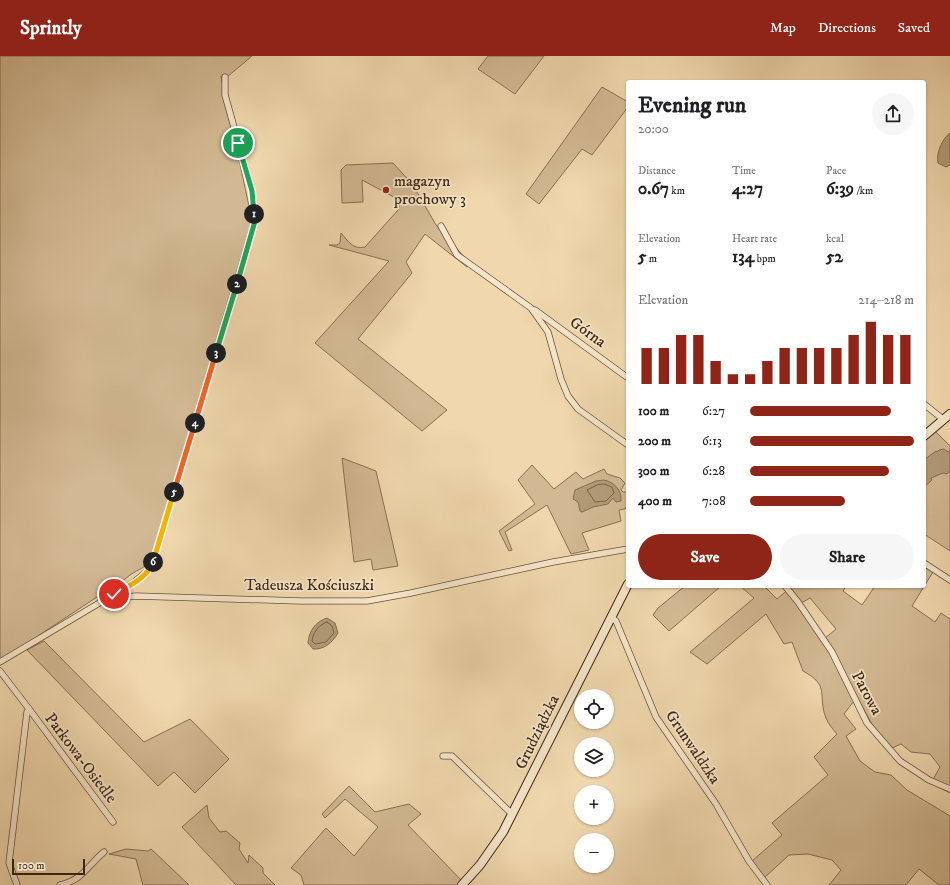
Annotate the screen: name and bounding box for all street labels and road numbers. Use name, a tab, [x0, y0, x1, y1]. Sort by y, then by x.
street label: Górna	[566, 312, 610, 352]
street label: Tadeusza Kościuszki	[244, 575, 374, 595]
street label: Parowa	[847, 668, 887, 719]
street label: Grudziądzka	[510, 691, 564, 772]
street label: Grunwaldzka	[661, 706, 725, 788]
street label: Parkowa-Osiedle	[41, 709, 122, 807]

